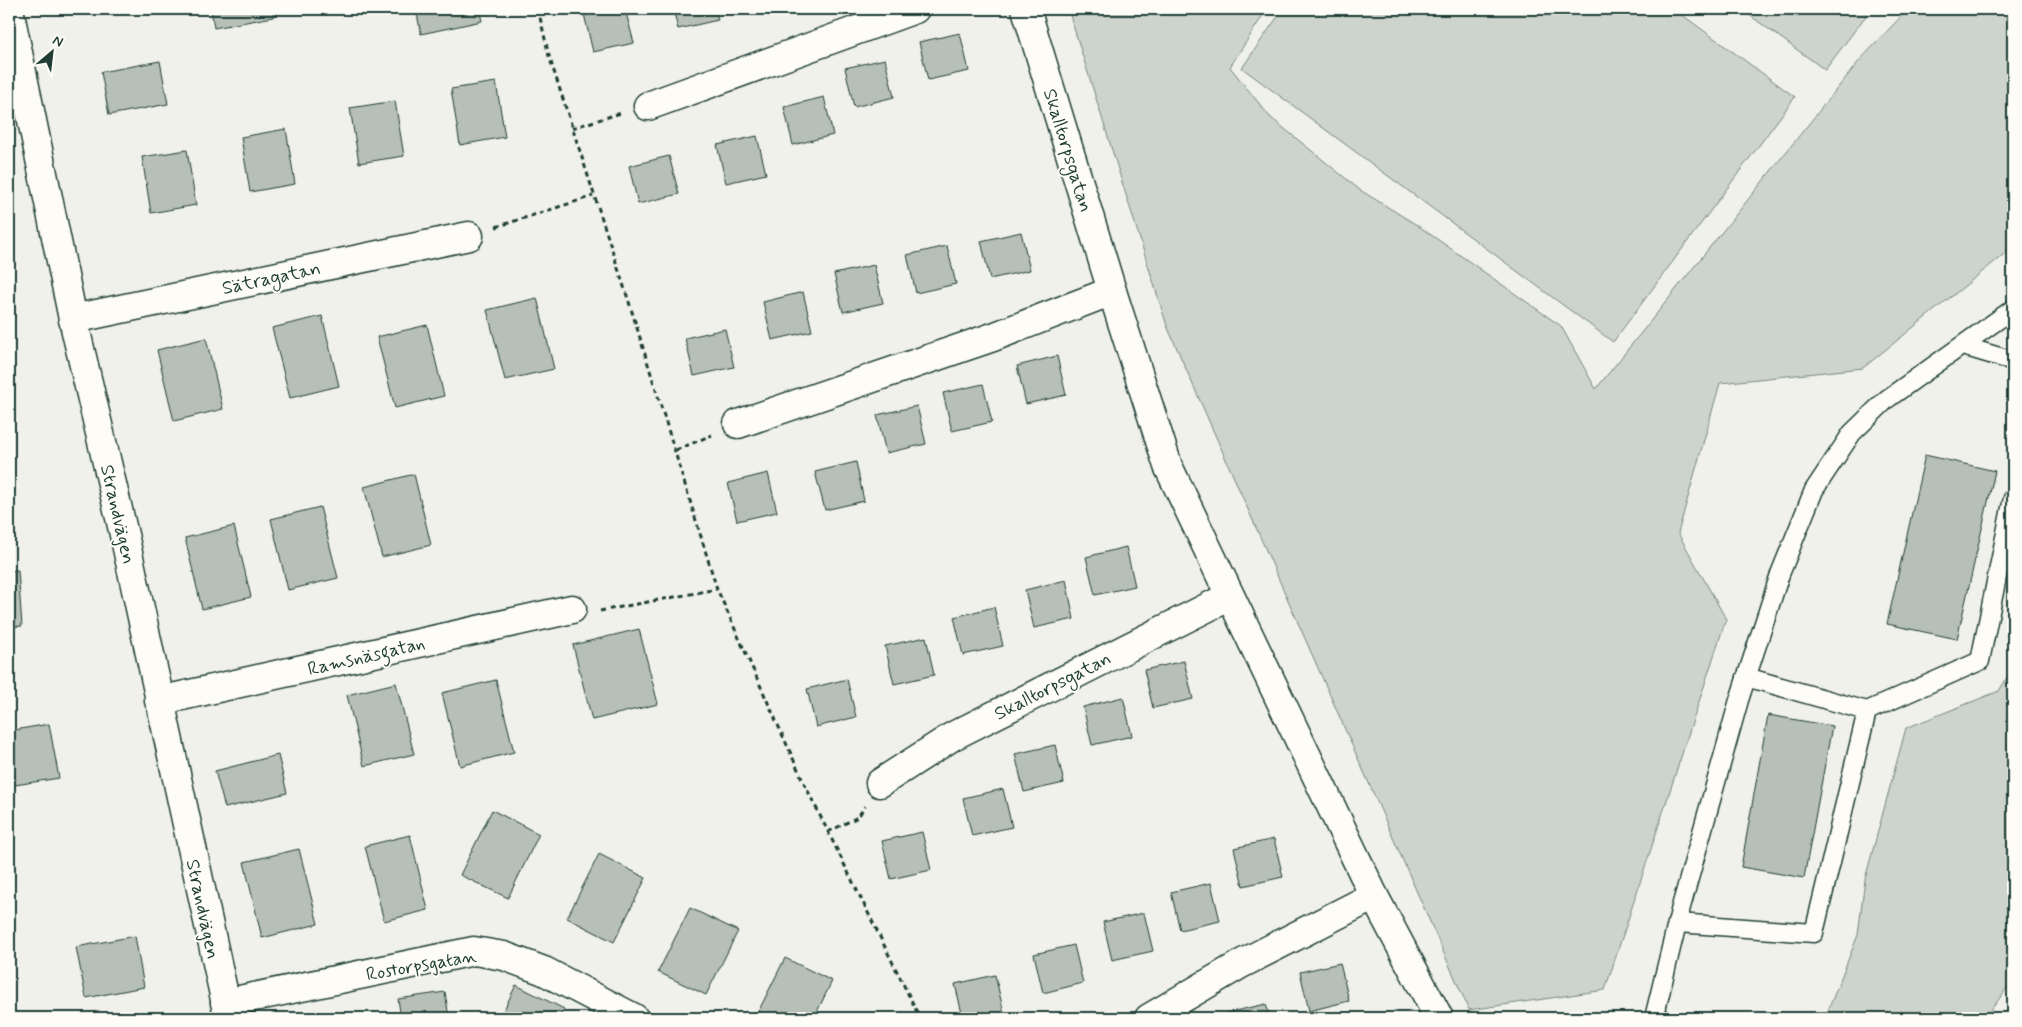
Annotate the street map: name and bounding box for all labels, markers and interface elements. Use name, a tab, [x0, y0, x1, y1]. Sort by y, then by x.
north arrow	[28, 28, 78, 78]
text: N	[49, 31, 66, 52]
street label: Skalltorpsgatan	[1035, 86, 1098, 216]
street label: Sätragatan	[220, 256, 323, 303]
street label: Strandvägen	[93, 462, 141, 567]
street label: Ramsnäsgatan	[305, 631, 428, 685]
street label: Skalltorpsgatan	[990, 646, 1116, 728]
street label: Strandvägen	[179, 857, 225, 962]
street label: Rostorpsgatan	[364, 943, 479, 988]

